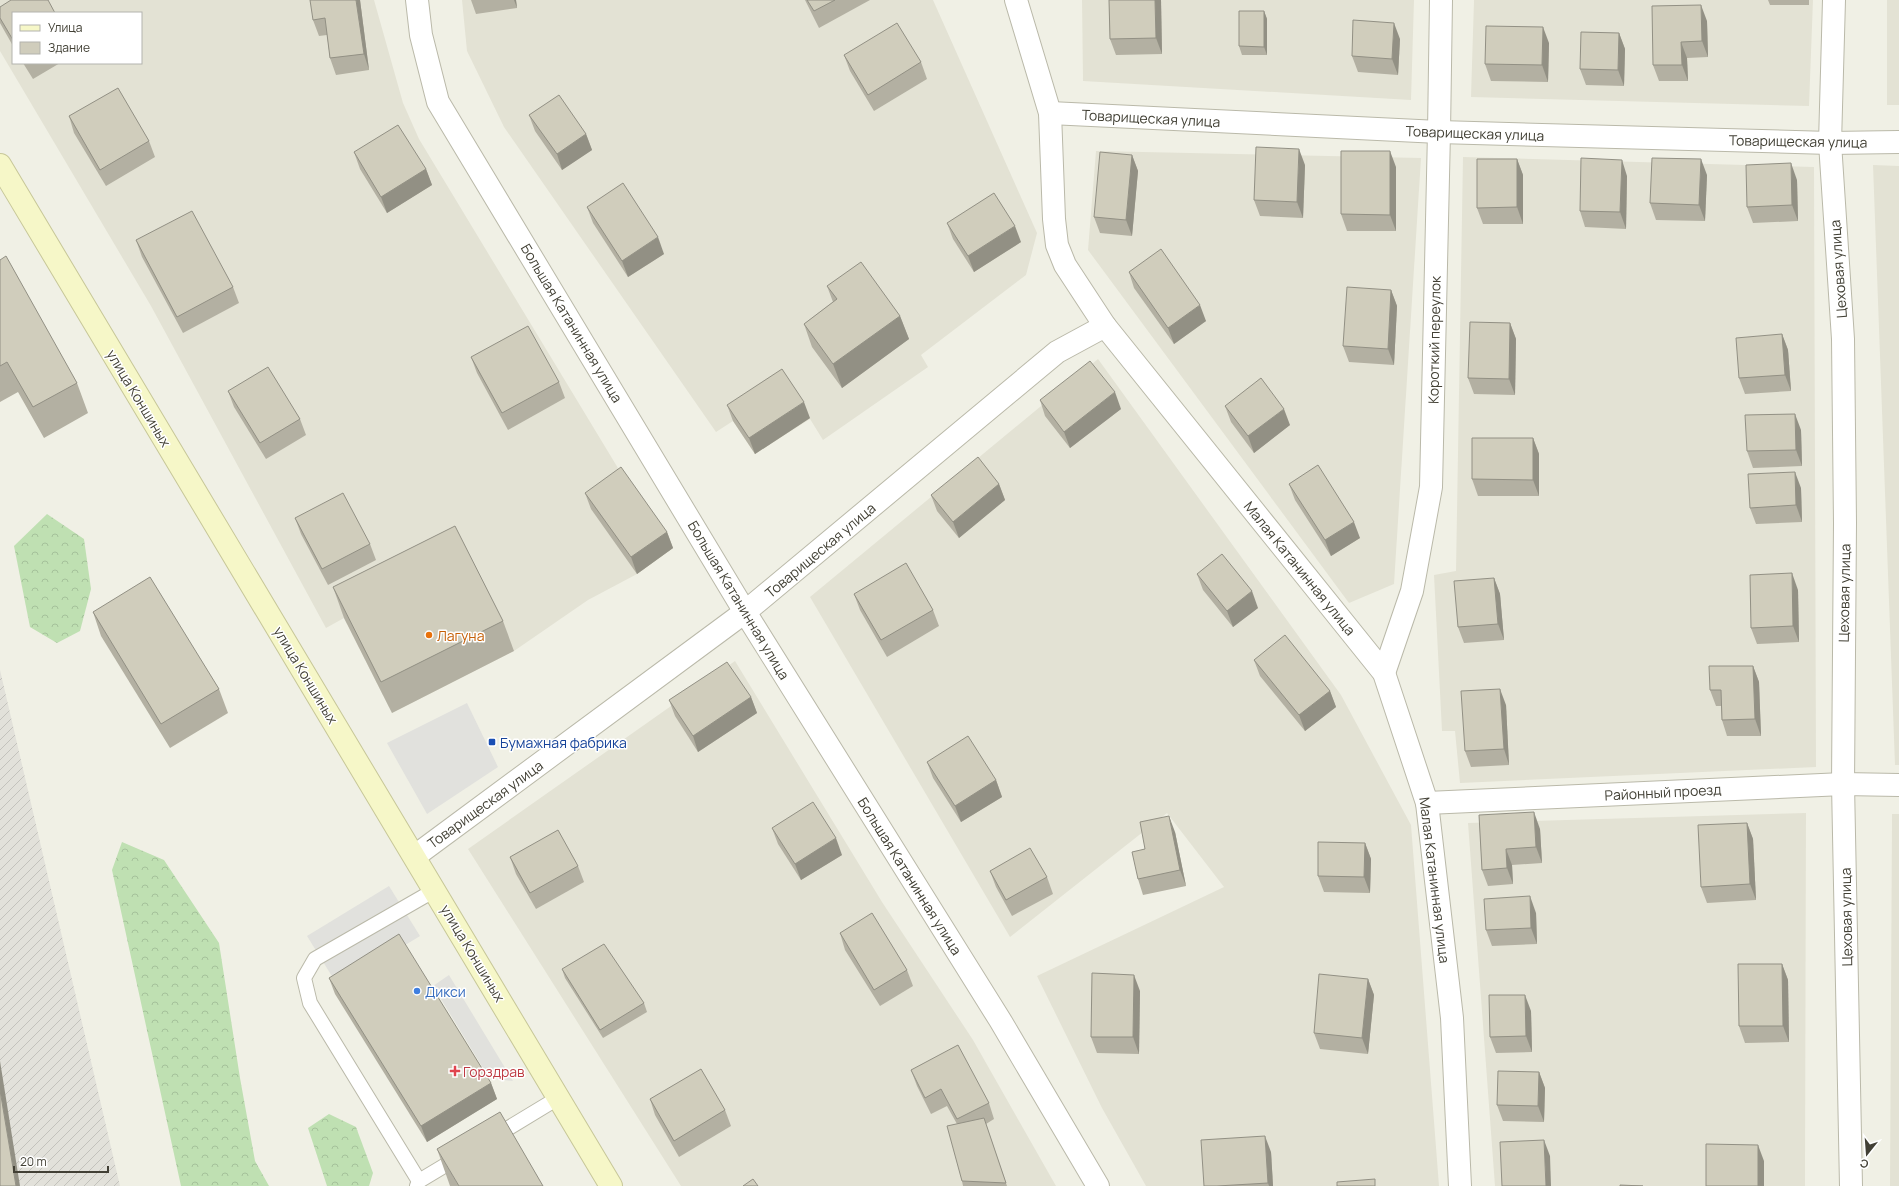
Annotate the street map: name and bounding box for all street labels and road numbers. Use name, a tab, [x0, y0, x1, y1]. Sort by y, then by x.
street label: Товарищеская улица	[1081, 105, 1221, 131]
street label: Товарищеская улица	[1405, 121, 1545, 145]
street label: Товарищеская улица	[1729, 130, 1867, 152]
street label: Цеховая улица	[1825, 219, 1851, 319]
street label: Большая Катанинная улица	[517, 240, 627, 406]
street label: Короткий переулок	[1423, 275, 1445, 404]
street label: улица Коншиных	[102, 346, 176, 451]
street label: Малая Катанинная улица	[1240, 497, 1360, 639]
street label: Товарищеская улица	[761, 498, 879, 602]
street label: Большая Катанинная улица	[684, 517, 794, 683]
street label: Цеховая улица	[1834, 544, 1854, 642]
street label: улица Коншиных	[269, 623, 343, 728]
street label: Товарищеская улица	[423, 756, 547, 852]
street label: Районный проезд	[1604, 779, 1722, 805]
street label: Большая Катанинная улица	[854, 794, 966, 958]
street label: Малая Катанинная улица	[1415, 796, 1455, 964]
street label: Цеховая улица	[1836, 868, 1856, 966]
street label: улица Коншиных	[436, 901, 510, 1006]

